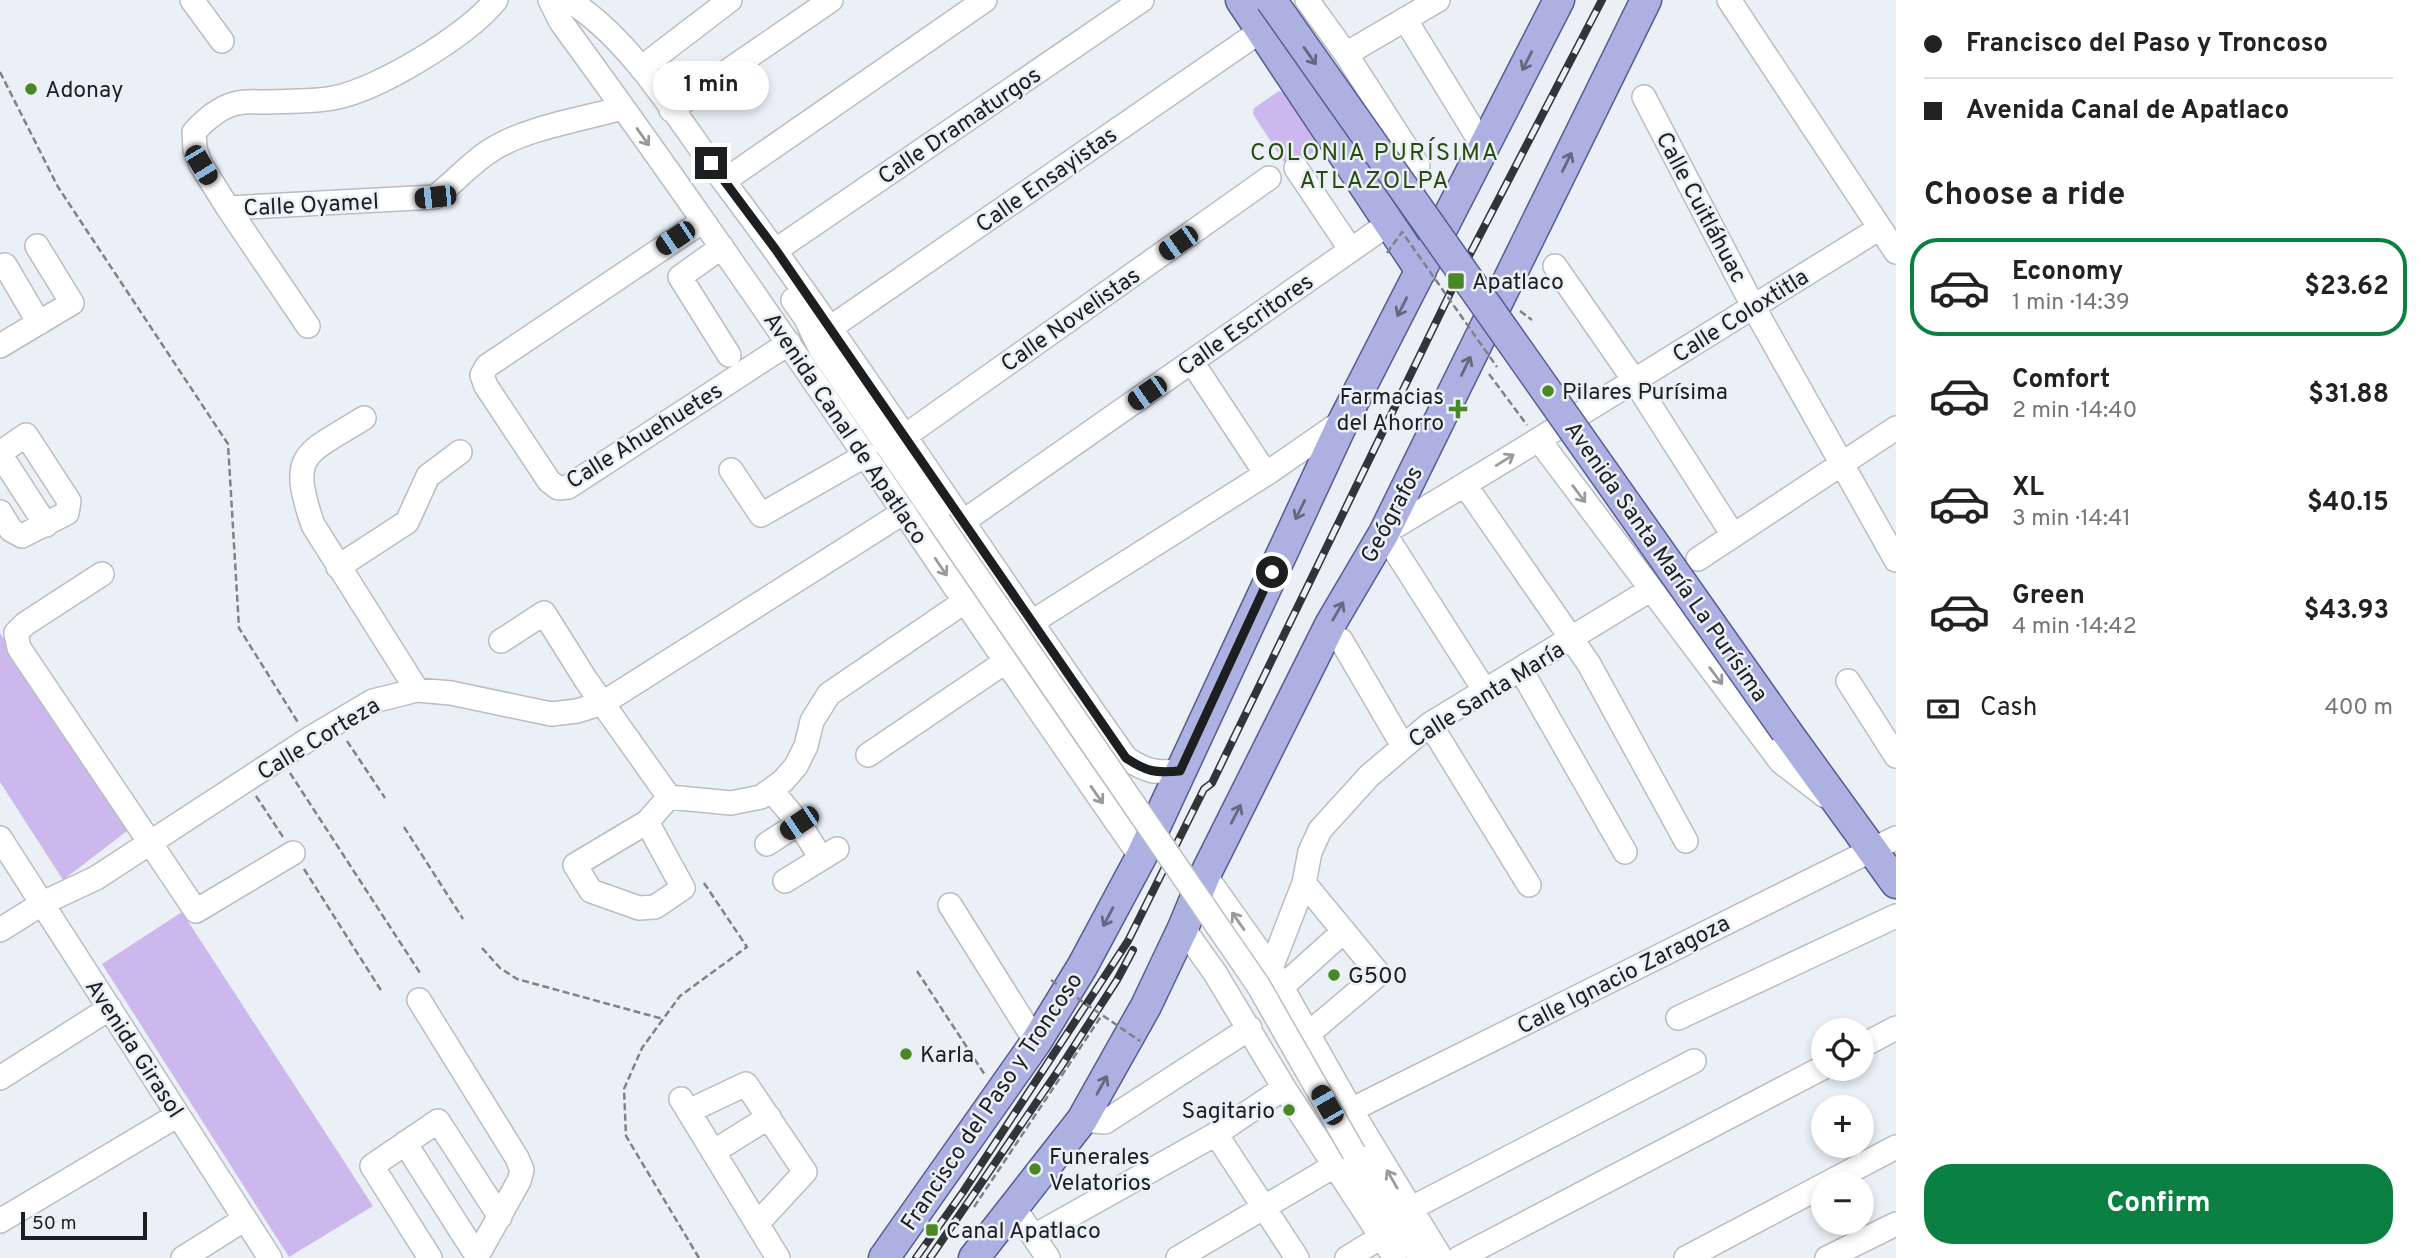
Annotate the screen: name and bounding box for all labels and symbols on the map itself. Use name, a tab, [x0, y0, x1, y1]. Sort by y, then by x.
one-way arrow	[1303, 46, 1317, 65]
one-way arrow	[1520, 50, 1534, 70]
callout: 1 min	[653, 61, 769, 110]
street label: Calle Dramaturgos	[873, 62, 1048, 192]
place label: Adonay	[45, 77, 123, 106]
marker: Adonay	[23, 81, 39, 97]
street label: Calle Ensayistas	[971, 122, 1124, 241]
one-way arrow	[636, 127, 650, 146]
street label: Calle Cuitláhuac	[1648, 128, 1752, 289]
district label: COLONIA PURÍSIMA ATLAZOLPA	[1250, 137, 1500, 197]
car	[182, 142, 221, 188]
route end	[695, 147, 727, 179]
one-way arrow	[1560, 152, 1574, 173]
car	[414, 184, 457, 210]
street label: Calle Oyamel	[243, 188, 380, 225]
car	[652, 218, 699, 258]
car	[1155, 222, 1202, 264]
street label: Calle Novelistas	[996, 262, 1147, 380]
street label: Calle Coloxtitla	[1668, 264, 1815, 371]
street label: Calle Escritores	[1173, 268, 1320, 384]
place label: Apatlaco	[1472, 269, 1564, 298]
marker: Apatlaco	[1446, 271, 1466, 291]
one-way arrow	[1395, 296, 1409, 317]
street label: Avenida Canal de Apatlaco	[755, 308, 932, 551]
one-way arrow	[1460, 356, 1473, 377]
car	[1124, 372, 1171, 414]
street label: Calle Ahuehuetes	[562, 377, 729, 497]
place label: Pilares Purísima	[1562, 379, 1728, 408]
marker: Pilares Purísima	[1540, 383, 1556, 399]
place label: Farmacias del Ahorro	[1337, 384, 1444, 439]
marker: Farmacias del Ahorro	[1450, 401, 1466, 417]
street label: Avenida Santa María La Purísima	[1557, 417, 1773, 708]
one-way arrow	[1495, 453, 1515, 467]
street label: Geógrafos	[1356, 462, 1431, 569]
one-way arrow	[1572, 485, 1587, 503]
one-way arrow	[1293, 500, 1306, 521]
one-way arrow	[934, 556, 948, 576]
route start	[1256, 556, 1288, 588]
one-way arrow	[1331, 601, 1345, 621]
street label: Calle Santa María	[1404, 636, 1571, 756]
one-way arrow	[1708, 667, 1723, 685]
street label: Calle Corteza	[253, 692, 386, 788]
one-way arrow	[1090, 785, 1104, 804]
car	[776, 803, 823, 843]
one-way arrow	[1229, 804, 1243, 825]
one-way arrow	[1101, 907, 1115, 927]
street label: Calle Ignacio Zaragoza	[1513, 910, 1735, 1042]
one-way arrow	[1231, 912, 1245, 931]
place label: G500	[1348, 963, 1407, 992]
marker: G500	[1326, 967, 1342, 983]
street label: Francisco del Paso y Troncoso	[896, 968, 1090, 1237]
street label: Avenida Girasol	[77, 975, 189, 1124]
place label: Karla	[920, 1042, 974, 1071]
marker: Karla	[898, 1046, 914, 1062]
one-way arrow	[1096, 1075, 1109, 1096]
car	[1308, 1082, 1347, 1128]
place label: Sagitario	[1182, 1098, 1275, 1127]
marker: Sagitario	[1281, 1102, 1297, 1118]
place label: Funerales Velatorios	[1049, 1144, 1151, 1199]
marker: Funerales Velatorios	[1027, 1161, 1043, 1177]
one-way arrow	[1385, 1170, 1399, 1190]
scale bar	[21, 1209, 147, 1241]
place label: Canal Apatlaco	[946, 1218, 1101, 1247]
marker: Canal Apatlaco	[924, 1222, 940, 1238]

